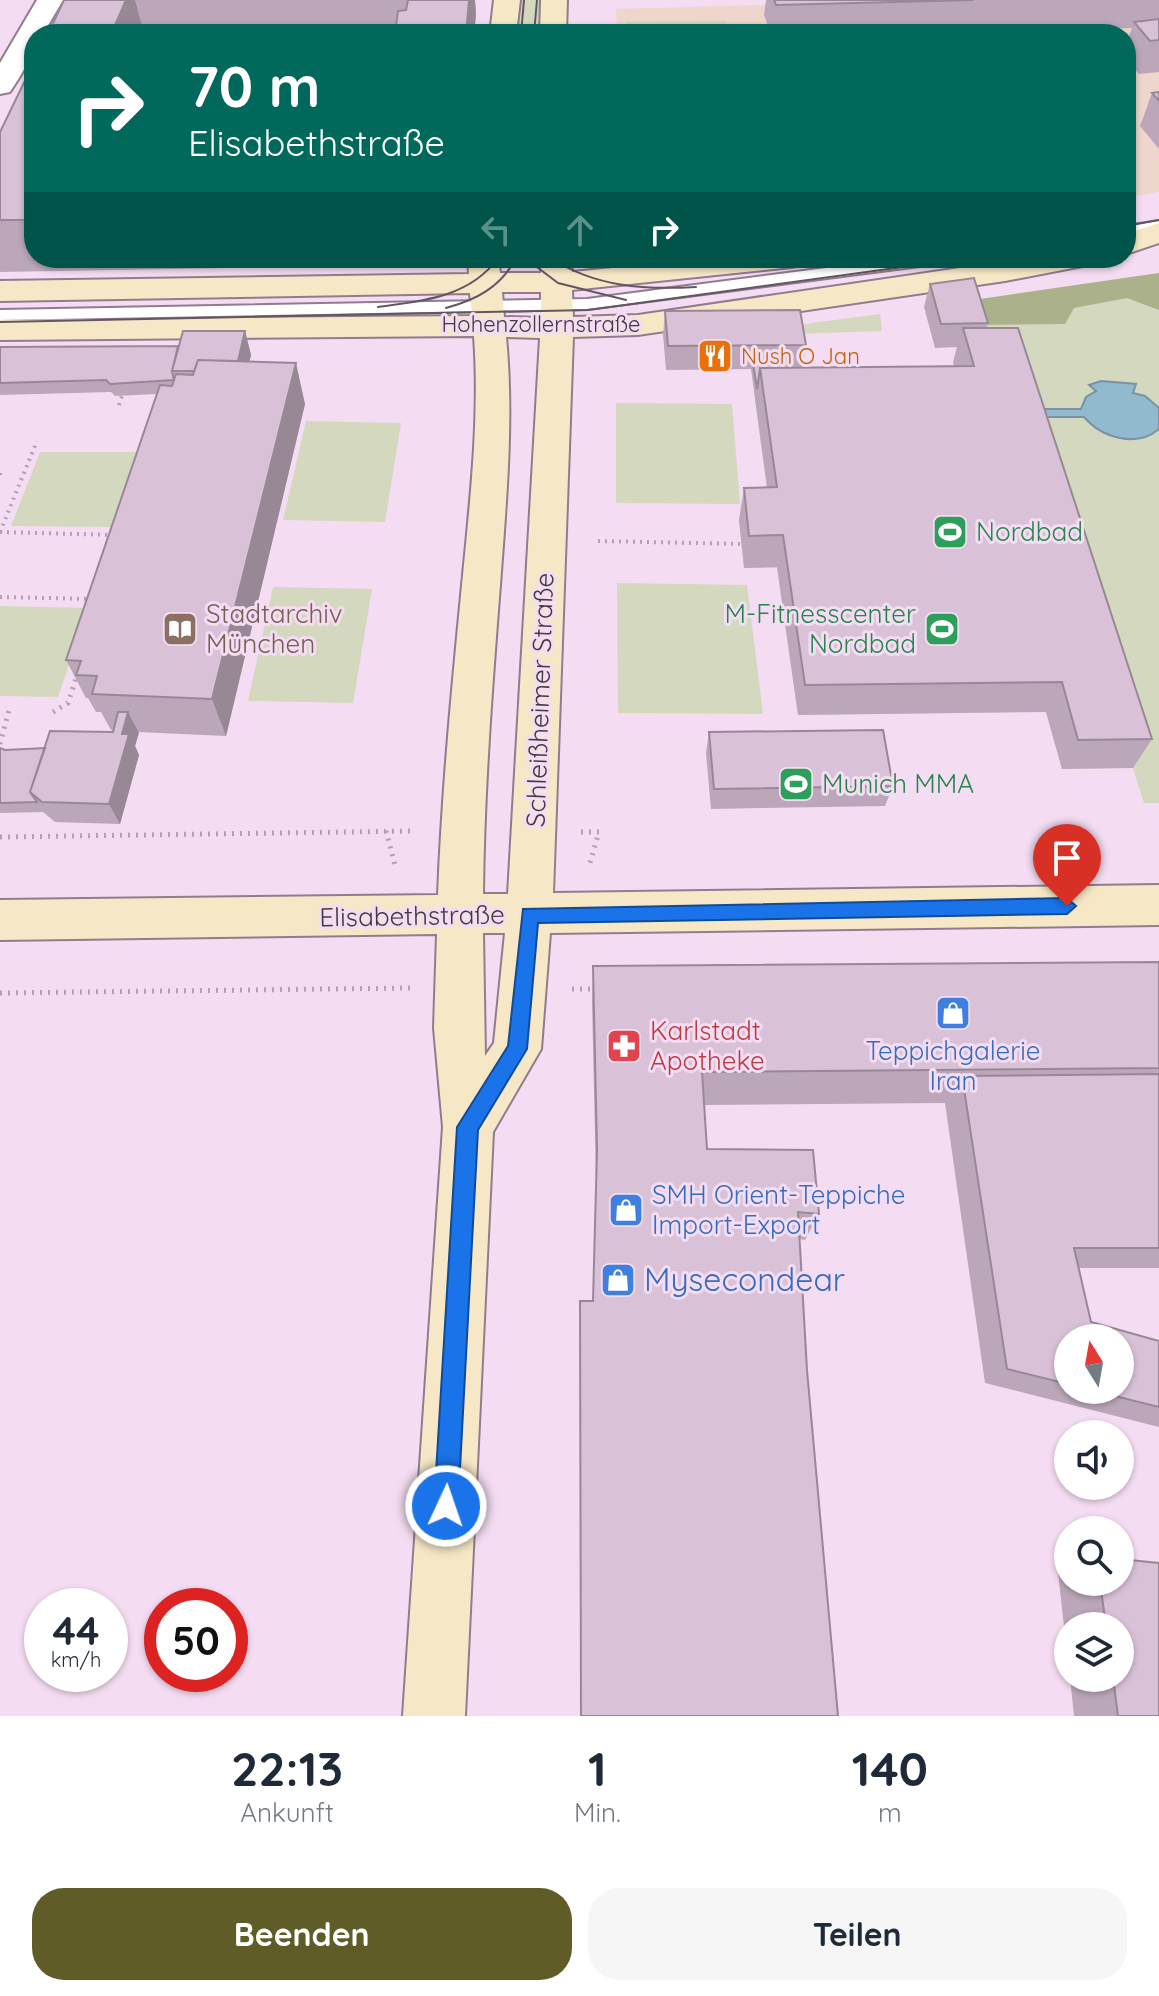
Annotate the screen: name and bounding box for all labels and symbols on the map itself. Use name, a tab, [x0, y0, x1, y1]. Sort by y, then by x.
street label: Hohenzollernstraße	[442, 310, 640, 338]
restaurant icon: Nush O Jan	[696, 337, 734, 375]
place label: Nush O Jan	[741, 342, 860, 370]
sports icon: Nordbad	[931, 513, 969, 551]
place label: Nordbad	[976, 515, 1083, 548]
street label: Schleißheimer Straße	[519, 572, 560, 828]
place label: Stadtarchiv München	[206, 597, 343, 660]
place label: M-Fitnesscenter Nordbad	[725, 597, 916, 660]
library icon: Stadtarchiv München	[161, 610, 199, 648]
sports icon: M-Fitnesscenter Nordbad	[923, 610, 961, 648]
sports icon: Munich MMA	[777, 765, 815, 803]
place label: Munich MMA	[822, 767, 974, 800]
pin	[1033, 824, 1101, 906]
street label: Elisabethstraße	[319, 897, 505, 934]
shop icon: Teppichgalerie Iran	[934, 994, 972, 1032]
place label: Karlstadt Apotheke	[650, 1014, 765, 1077]
pharmacy icon: Karlstadt Apotheke	[605, 1027, 643, 1065]
place label: Teppichgalerie Iran	[865, 1034, 1041, 1097]
place label: SMH Orient-Teppiche Import-Export	[652, 1178, 905, 1241]
shop icon: SMH Orient-Teppiche Import-Export	[607, 1191, 645, 1229]
place label: Mysecondear	[644, 1259, 845, 1299]
shop icon: Mysecondear	[599, 1261, 637, 1299]
north arrow	[1054, 1324, 1134, 1404]
position arrow	[404, 1464, 488, 1548]
speed limit sign: 50	[144, 1588, 248, 1692]

